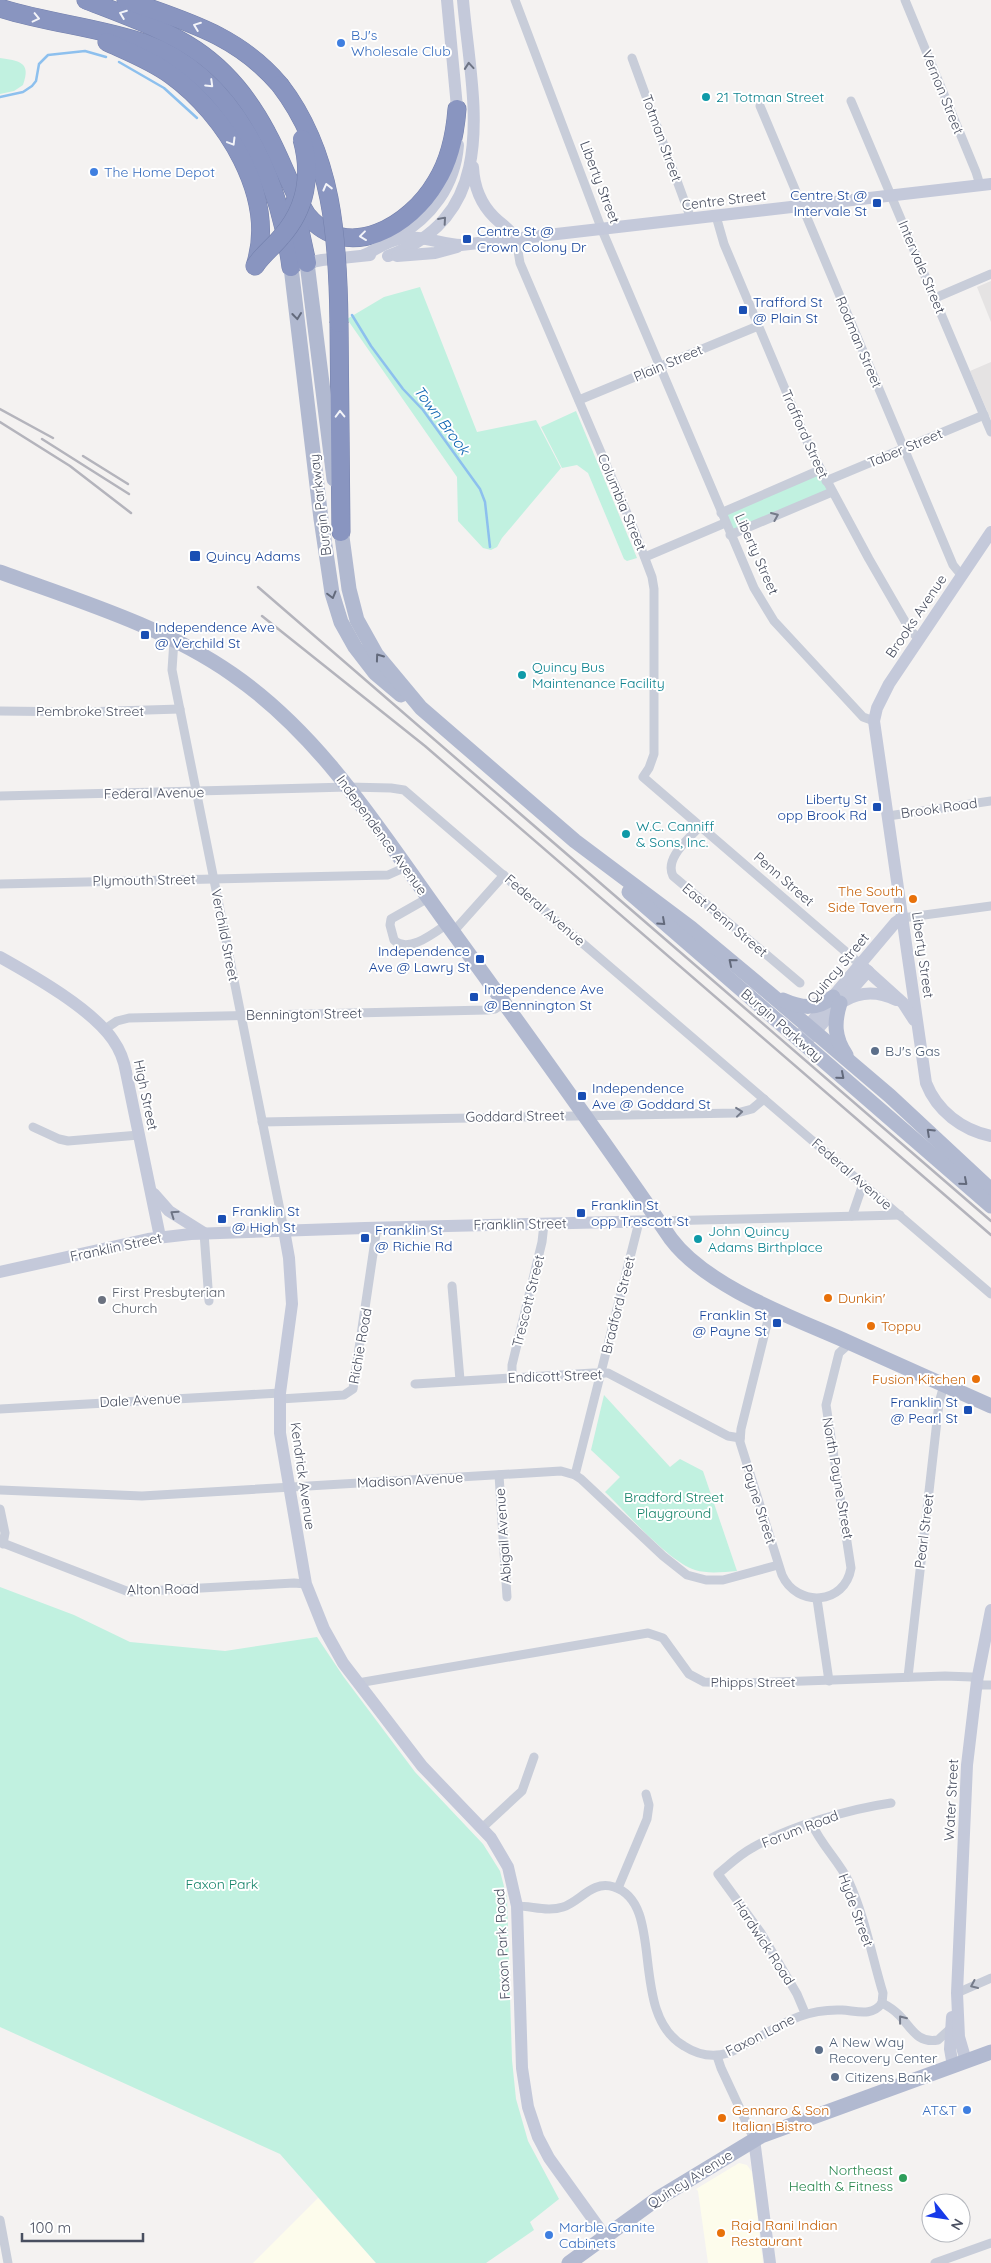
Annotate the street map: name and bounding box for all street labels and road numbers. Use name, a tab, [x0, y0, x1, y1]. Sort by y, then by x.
street label: Vernon Street	[918, 47, 968, 137]
street label: Totman Street	[638, 92, 686, 184]
street label: Liberty Street	[576, 138, 624, 226]
street label: Centre Street	[681, 186, 768, 214]
street label: Intervale Street	[894, 218, 950, 316]
street label: Rodman Street	[832, 294, 886, 391]
street label: Plain Street	[631, 340, 705, 386]
street label: Trafford Street	[777, 387, 833, 482]
street label: Taber Street	[865, 424, 945, 472]
street label: Columbia Street	[593, 451, 651, 553]
street label: Burgin Parkway	[305, 453, 335, 557]
street label: Liberty Street	[731, 511, 783, 598]
street label: Brooks Avenue	[881, 571, 951, 661]
street label: Pembroke Street	[36, 702, 144, 720]
street label: Independence Avenue	[332, 772, 432, 899]
street label: Federal Avenue	[104, 783, 205, 803]
street label: Brook Road	[900, 794, 978, 822]
street label: Penn Street	[750, 848, 818, 910]
street label: Plymouth Street	[92, 870, 196, 890]
street label: Federal Avenue	[501, 870, 589, 950]
street label: East Penn Street	[679, 879, 772, 961]
street label: Verchild Street	[207, 887, 243, 983]
street label: Liberty Street	[908, 911, 938, 1000]
street label: Quincy Street	[803, 929, 873, 1007]
street label: Burgin Parkway	[737, 985, 827, 1065]
street label: Bennington Street	[246, 1004, 363, 1024]
street label: High Street	[130, 1058, 162, 1132]
street label: Goddard Street	[465, 1106, 565, 1126]
street label: Federal Avenue	[808, 1134, 896, 1214]
street label: Franklin Street	[473, 1214, 567, 1234]
street label: Franklin Street	[68, 1228, 164, 1266]
street label: Trescott Street	[508, 1253, 548, 1349]
street label: Bradford Street	[597, 1254, 639, 1356]
street label: Richie Road	[344, 1306, 376, 1386]
street label: Endicott Street	[507, 1365, 603, 1387]
street label: Dale Avenue	[99, 1389, 181, 1411]
street label: North Payne Street	[818, 1416, 858, 1541]
street label: Kendrick Avenue	[287, 1421, 319, 1531]
street label: Payne Street	[738, 1462, 780, 1546]
street label: Madison Avenue	[356, 1468, 464, 1492]
street label: Abigail Avenue	[491, 1488, 515, 1584]
street label: Pearl Street	[910, 1492, 938, 1569]
street label: Alton Road	[127, 1579, 199, 1599]
street label: Phipps Street	[711, 1673, 796, 1691]
street label: Water Street	[940, 1758, 962, 1841]
street label: Forum Road	[759, 1806, 841, 1852]
street label: Hyde Street	[834, 1871, 878, 1949]
street label: Faxon Park Road	[490, 1888, 514, 2000]
street label: Hardwick Road	[730, 1896, 798, 1988]
street label: Faxon Lane	[722, 2010, 798, 2060]
street label: Quincy Avenue	[644, 2146, 736, 2212]

